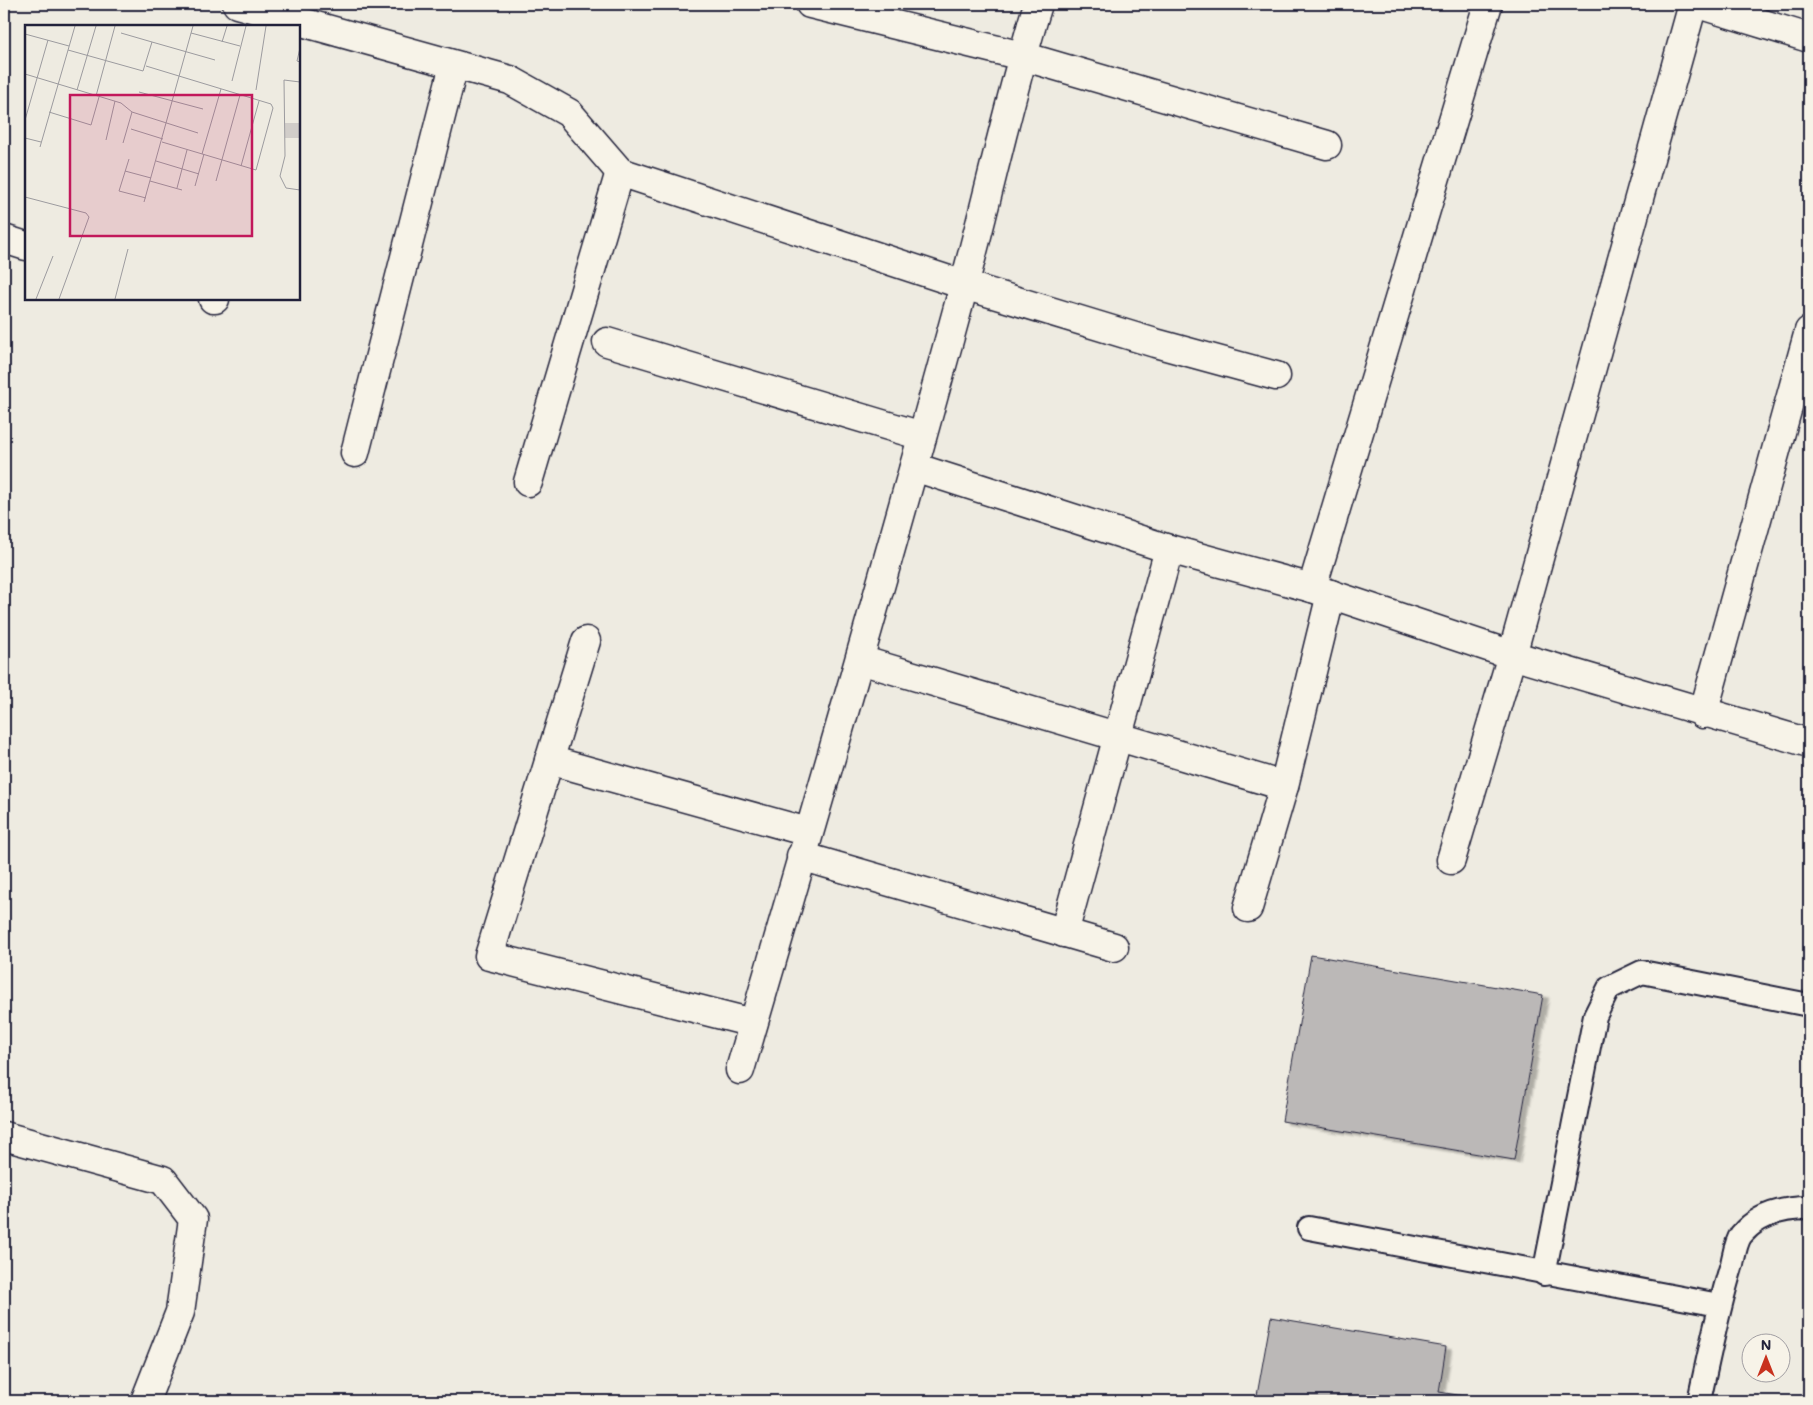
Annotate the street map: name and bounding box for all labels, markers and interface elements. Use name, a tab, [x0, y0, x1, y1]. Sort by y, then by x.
inset map	[25, 25, 300, 300]
north arrow	[1740, 1332, 1790, 1382]
text: N	[1761, 1335, 1771, 1354]

